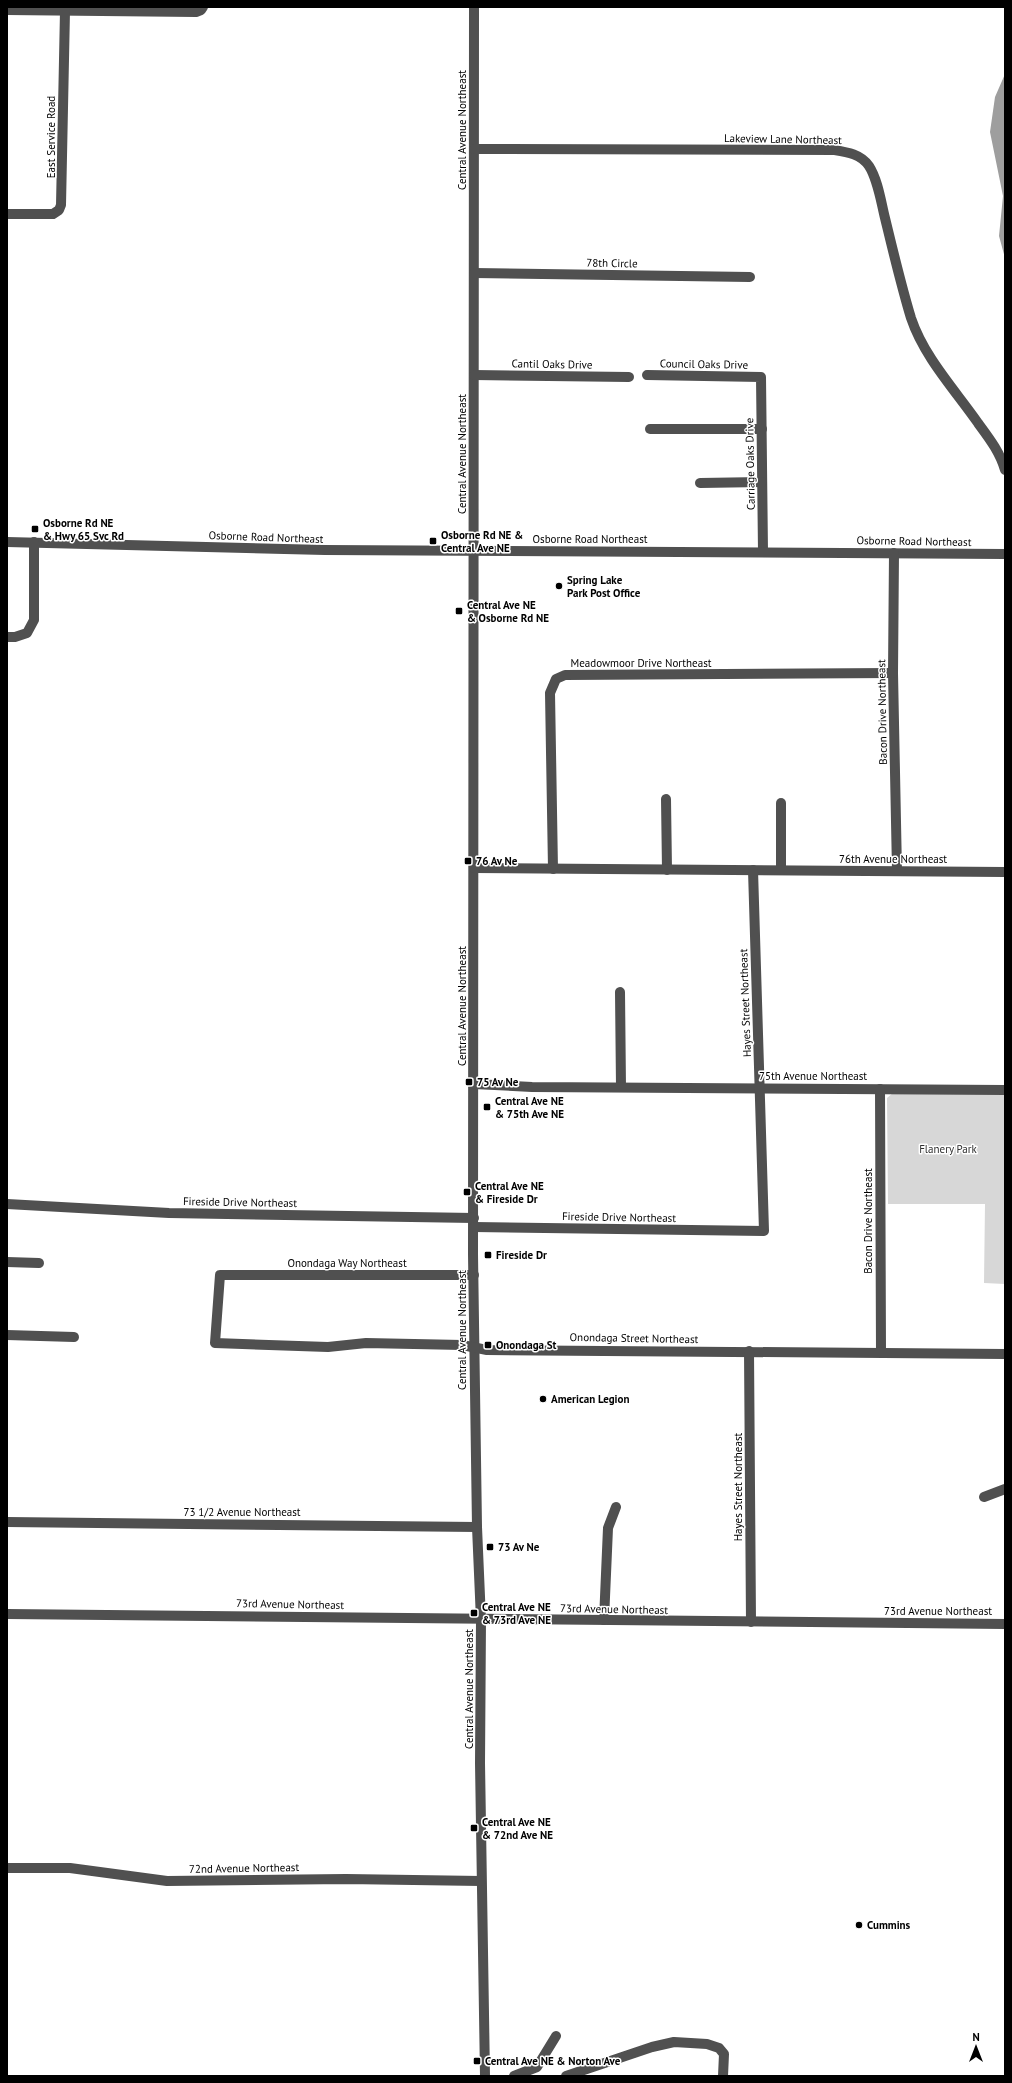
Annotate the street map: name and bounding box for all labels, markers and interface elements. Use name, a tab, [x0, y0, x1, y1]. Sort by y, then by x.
street label: Central Avenue Northeast	[455, 70, 469, 190]
street label: East Service Road	[44, 96, 58, 178]
street label: Lakeview Lane Northeast	[724, 131, 842, 147]
street label: 78th Circle	[586, 256, 638, 270]
street label: Cantil Oaks Drive	[511, 356, 593, 372]
street label: Council Oaks Drive	[660, 356, 749, 372]
street label: Central Avenue Northeast	[455, 394, 469, 514]
street label: Carriage Oaks Drive	[742, 417, 758, 510]
place label: Osborne Rd NE & Hwy 65 Svc Rd	[43, 516, 124, 543]
marker: Osborne Rd NE & Hwy 65 Svc Rd	[30, 524, 40, 534]
street label: Osborne Road Northeast	[208, 528, 324, 546]
place label: Osborne Rd NE & Central Ave NE	[441, 528, 523, 555]
street label: Osborne Road Northeast	[532, 532, 648, 546]
street label: Osborne Road Northeast	[856, 533, 972, 549]
marker: Osborne Rd NE & Central Ave NE	[428, 536, 438, 546]
place label: Spring Lake Park Post Office	[567, 573, 641, 600]
marker: Spring Lake Park Post Office	[554, 581, 564, 591]
place label: Central Ave NE & Osborne Rd NE	[467, 598, 549, 625]
marker: Central Ave NE & Osborne Rd NE	[454, 606, 464, 616]
street label: Meadowmoor Drive Northeast	[570, 656, 712, 670]
street label: Bacon Drive Northeast	[874, 659, 890, 765]
street label: 76th Avenue Northeast	[839, 852, 947, 866]
place label: 76 Av Ne	[476, 854, 518, 868]
marker: 76 Av Ne	[463, 856, 473, 866]
street label: Central Avenue Northeast	[455, 946, 469, 1066]
street label: Hayes Street Northeast	[736, 948, 754, 1057]
street label: 75th Avenue Northeast	[759, 1069, 867, 1083]
place label: 75 Av Ne	[477, 1075, 519, 1089]
marker: 75 Av Ne	[464, 1077, 474, 1087]
place label: Central Ave NE & 75th Ave NE	[495, 1094, 564, 1121]
marker: Central Ave NE & 75th Ave NE	[482, 1102, 492, 1112]
park label: Flanery Park	[919, 1142, 978, 1156]
street label: Bacon Drive Northeast	[861, 1168, 875, 1274]
place label: Central Ave NE & Fireside Dr	[475, 1179, 544, 1206]
marker: Central Ave NE & Fireside Dr	[462, 1187, 472, 1197]
street label: Fireside Drive Northeast	[183, 1194, 297, 1210]
street label: Fireside Drive Northeast	[562, 1209, 676, 1225]
place label: Fireside Dr	[496, 1248, 547, 1262]
marker: Fireside Dr	[483, 1250, 493, 1260]
street label: Onondaga Way Northeast	[287, 1256, 407, 1270]
street label: Central Avenue Northeast	[455, 1270, 469, 1390]
street label: Onondaga Street Northeast	[570, 1330, 699, 1346]
place label: Onondaga St	[496, 1338, 557, 1352]
marker: Onondaga St	[483, 1340, 493, 1350]
place label: American Legion	[551, 1392, 629, 1406]
marker: American Legion	[538, 1394, 548, 1404]
street label: Hayes Street Northeast	[731, 1432, 745, 1541]
street label: 73 1/2 Avenue Northeast	[183, 1505, 301, 1519]
place label: 73 Av Ne	[498, 1540, 540, 1554]
marker: 73 Av Ne	[485, 1542, 495, 1552]
street label: 73rd Avenue Northeast	[236, 1596, 344, 1612]
place label: Central Ave NE & 73rd Ave NE	[482, 1600, 551, 1627]
street label: 73rd Avenue Northeast	[560, 1601, 668, 1617]
street label: 73rd Avenue Northeast	[884, 1604, 992, 1618]
marker: Central Ave NE & 73rd Ave NE	[469, 1608, 479, 1618]
street label: Central Avenue Northeast	[462, 1629, 476, 1749]
place label: Central Ave NE & 72nd Ave NE	[482, 1815, 553, 1842]
marker: Central Ave NE & 72nd Ave NE	[469, 1823, 479, 1833]
street label: 72nd Avenue Northeast	[189, 1860, 300, 1876]
place label: Cummins	[867, 1918, 911, 1932]
marker: Cummins	[854, 1920, 864, 1930]
north arrow	[956, 2027, 996, 2067]
text: N	[972, 2030, 980, 2044]
place label: Central Ave NE & Norton Ave	[485, 2054, 621, 2068]
marker: Central Ave NE & Norton Ave	[472, 2056, 482, 2066]

